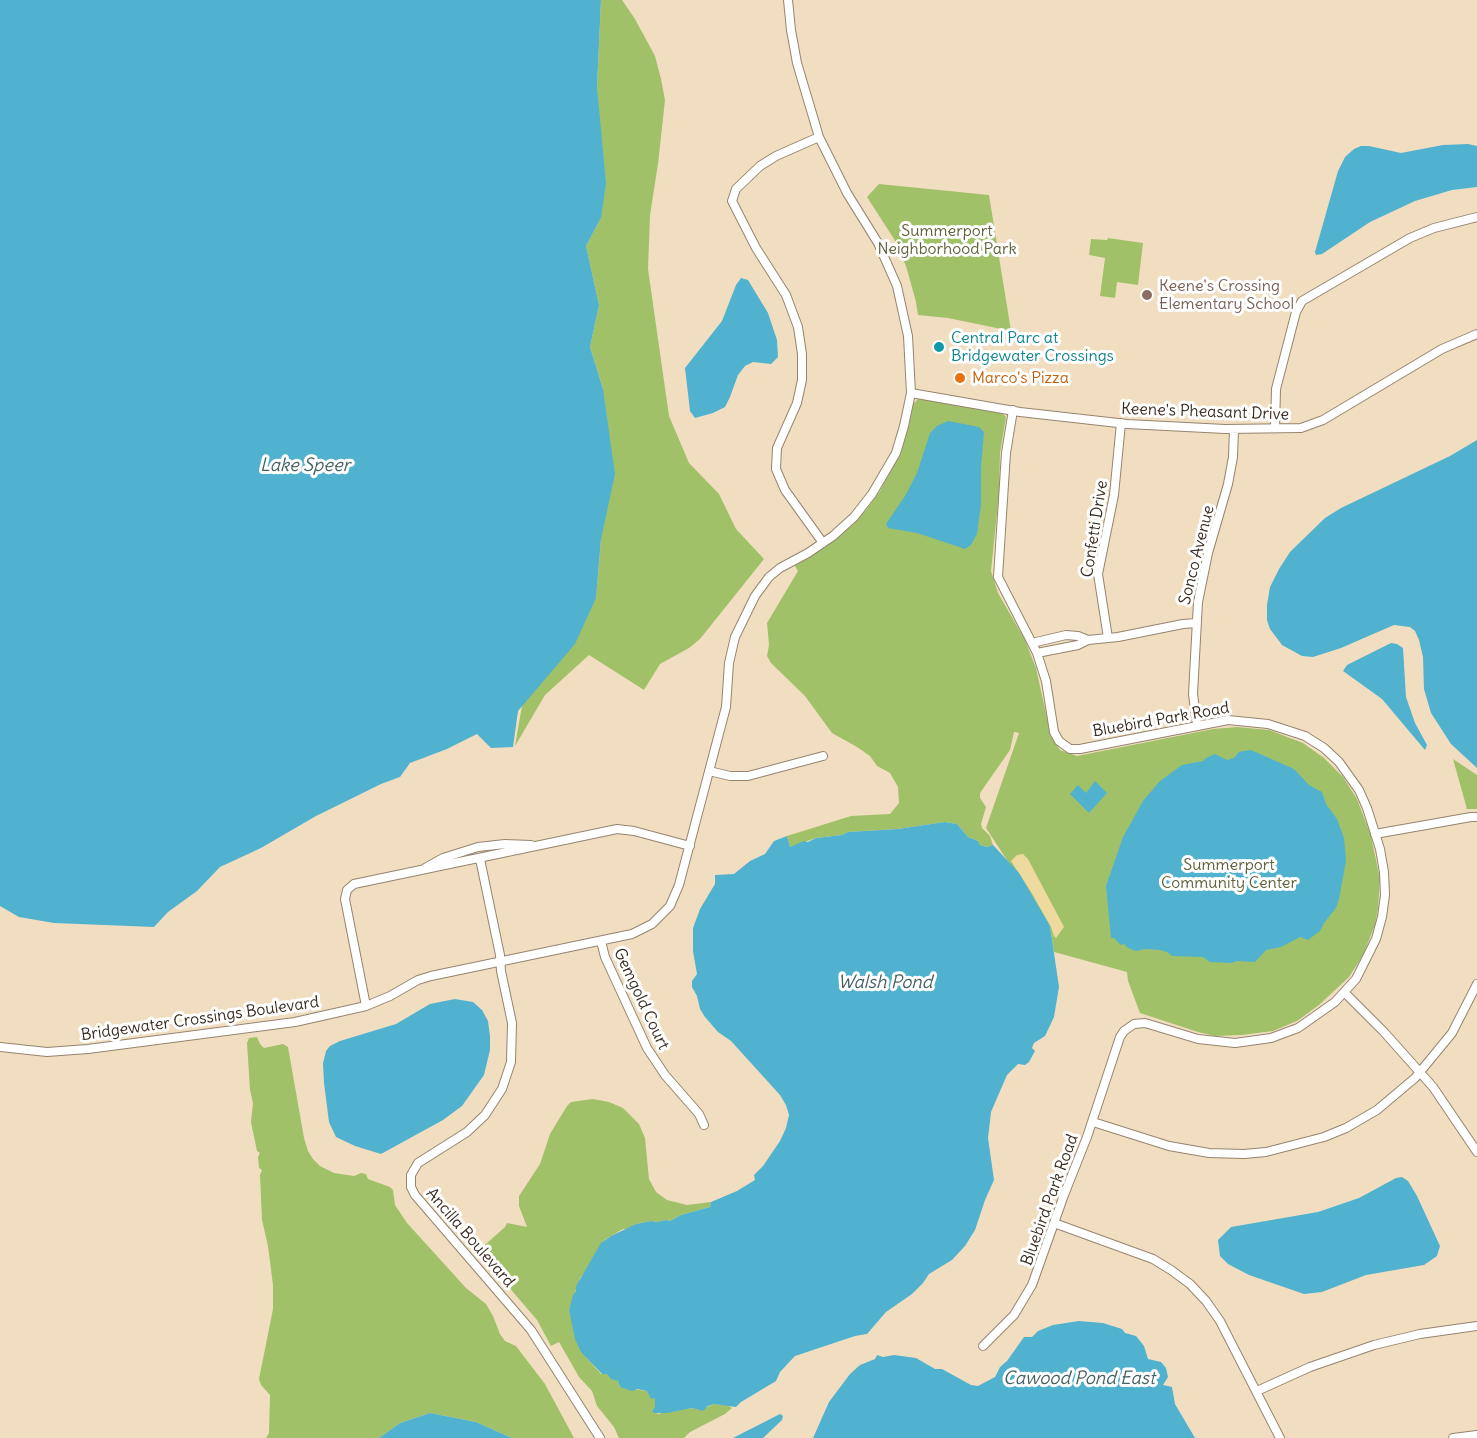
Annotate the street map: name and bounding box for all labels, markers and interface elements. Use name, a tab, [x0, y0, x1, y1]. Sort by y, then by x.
park label: Summerport Neighborhood Park	[877, 221, 1017, 259]
place label: Keene's Crossing Elementary School	[1159, 276, 1294, 314]
marker: Keene's Crossing Elementary School	[1140, 288, 1154, 302]
place label: Central Parc at Bridgewater Crossings	[951, 328, 1114, 366]
marker: Central Parc at Bridgewater Crossings	[932, 340, 946, 354]
place label: Marco's Pizza	[972, 368, 1069, 388]
marker: Marco's Pizza	[953, 371, 967, 385]
street label: Keene's Pheasant Drive	[1121, 399, 1289, 425]
water label: Lake Speer	[260, 455, 350, 477]
street label: Confetti Drive	[1078, 479, 1112, 579]
street label: Sonco Avenue	[1175, 503, 1219, 607]
street label: Bluebird Park Road	[1091, 699, 1231, 741]
park label: Summerport Community Center	[1161, 855, 1297, 893]
street label: Gemgold Court	[609, 945, 673, 1053]
water label: Walsh Pond	[838, 972, 932, 994]
street label: Bridgewater Crossings Boulevard	[80, 993, 320, 1045]
street label: Bluebird Park Road	[1017, 1132, 1083, 1268]
street label: Ancilla Boulevard	[422, 1185, 518, 1291]
water label: Cawood Pond East	[1003, 1368, 1155, 1390]

